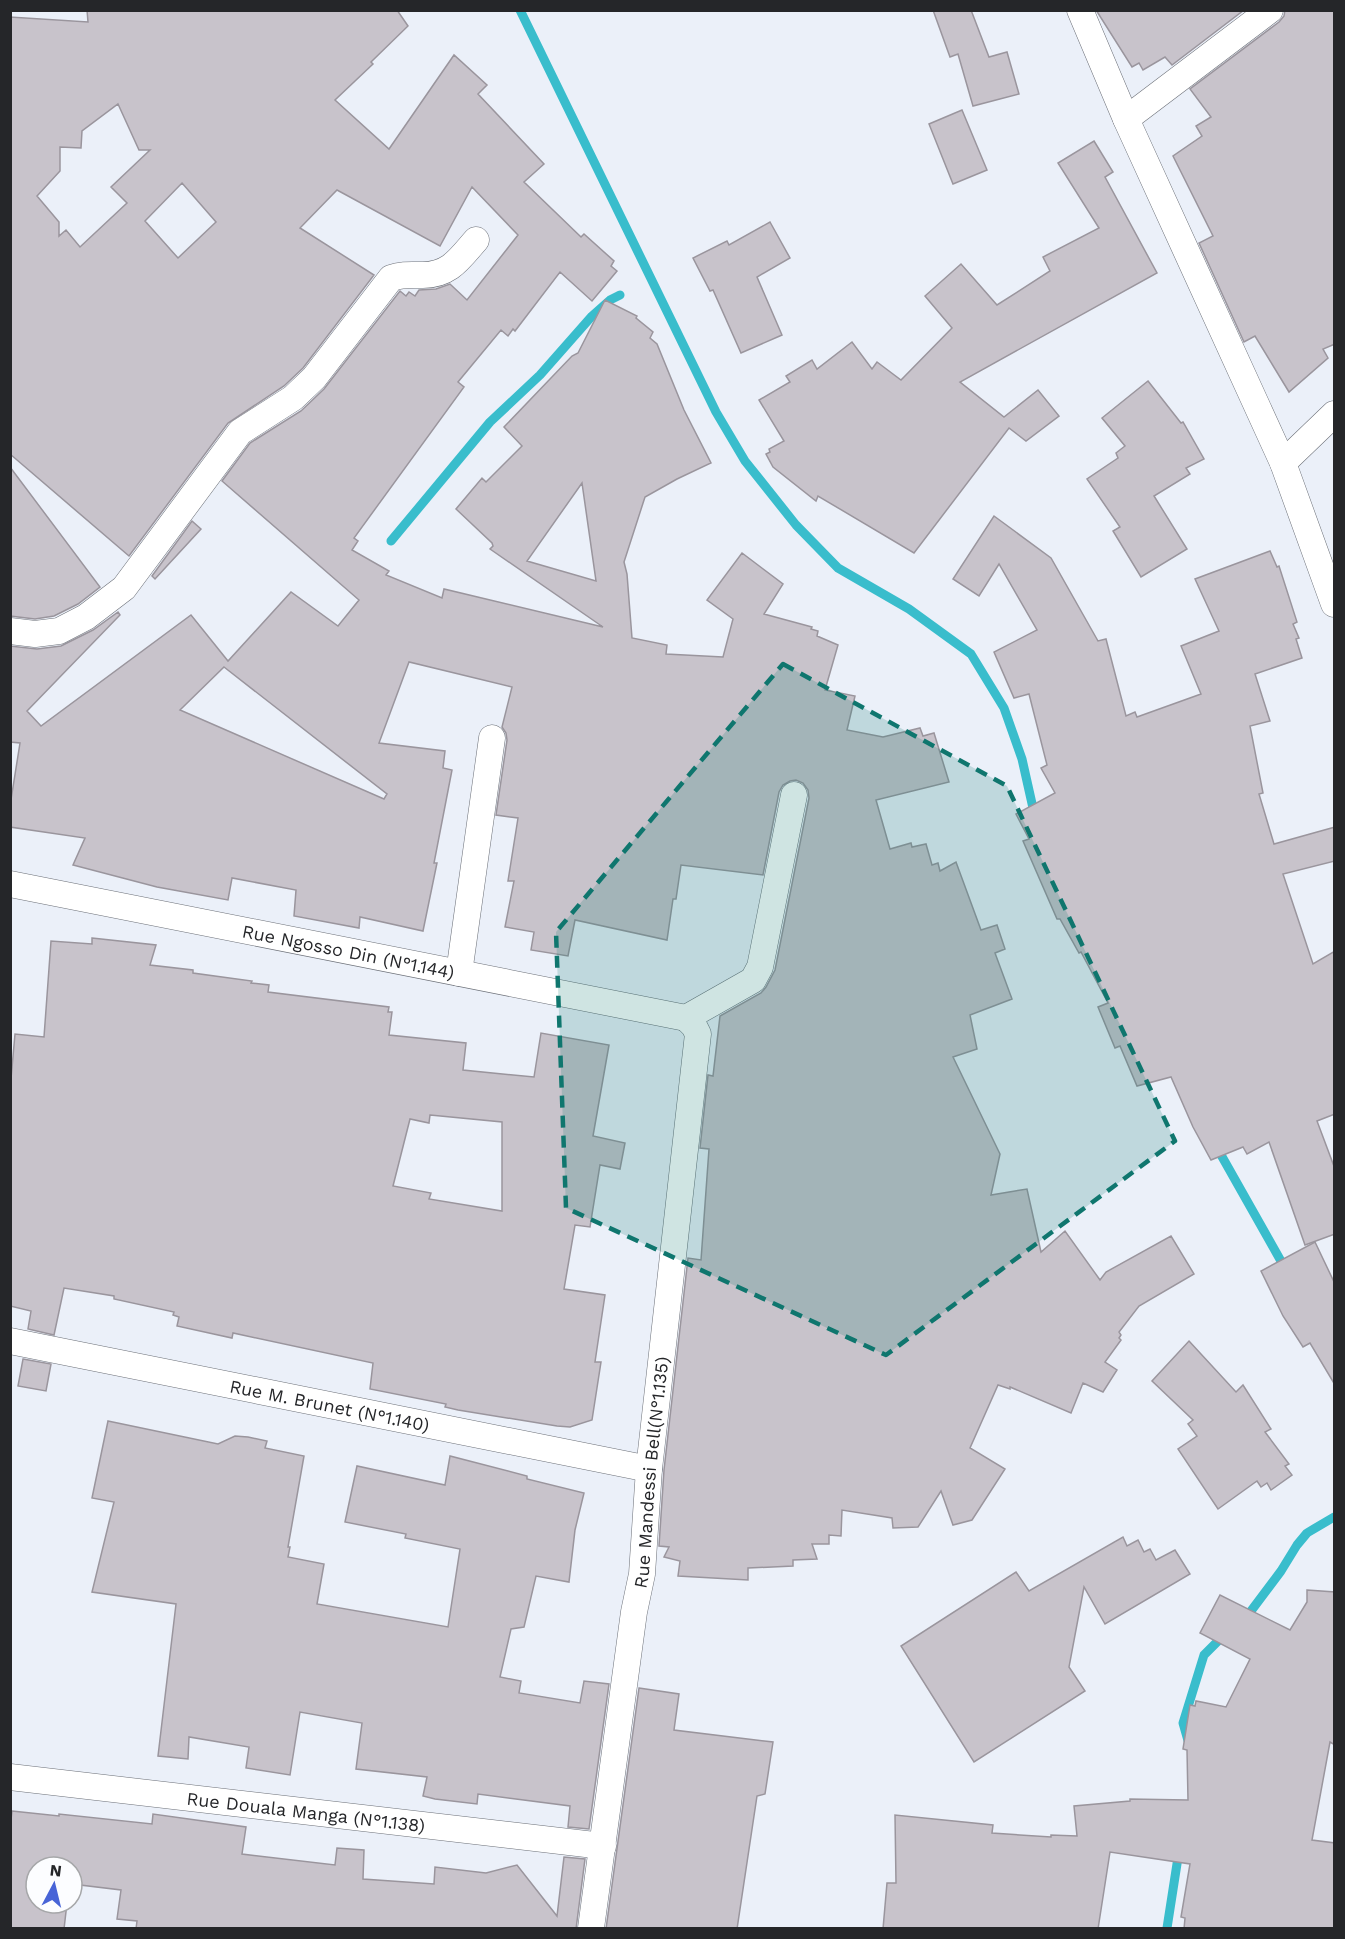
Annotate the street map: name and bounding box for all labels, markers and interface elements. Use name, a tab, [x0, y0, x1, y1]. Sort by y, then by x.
street label: Rue Ngosso Din (N°1.144)	[241, 920, 456, 982]
street label: Rue Mandessi Bell(N°1.135)	[629, 1355, 672, 1590]
street label: Rue M. Brunet (N°1.140)	[228, 1375, 431, 1435]
street label: Rue Douala Manga (N°1.138)	[186, 1787, 426, 1836]
north arrow	[24, 1855, 84, 1915]
text: N	[49, 1860, 63, 1881]

